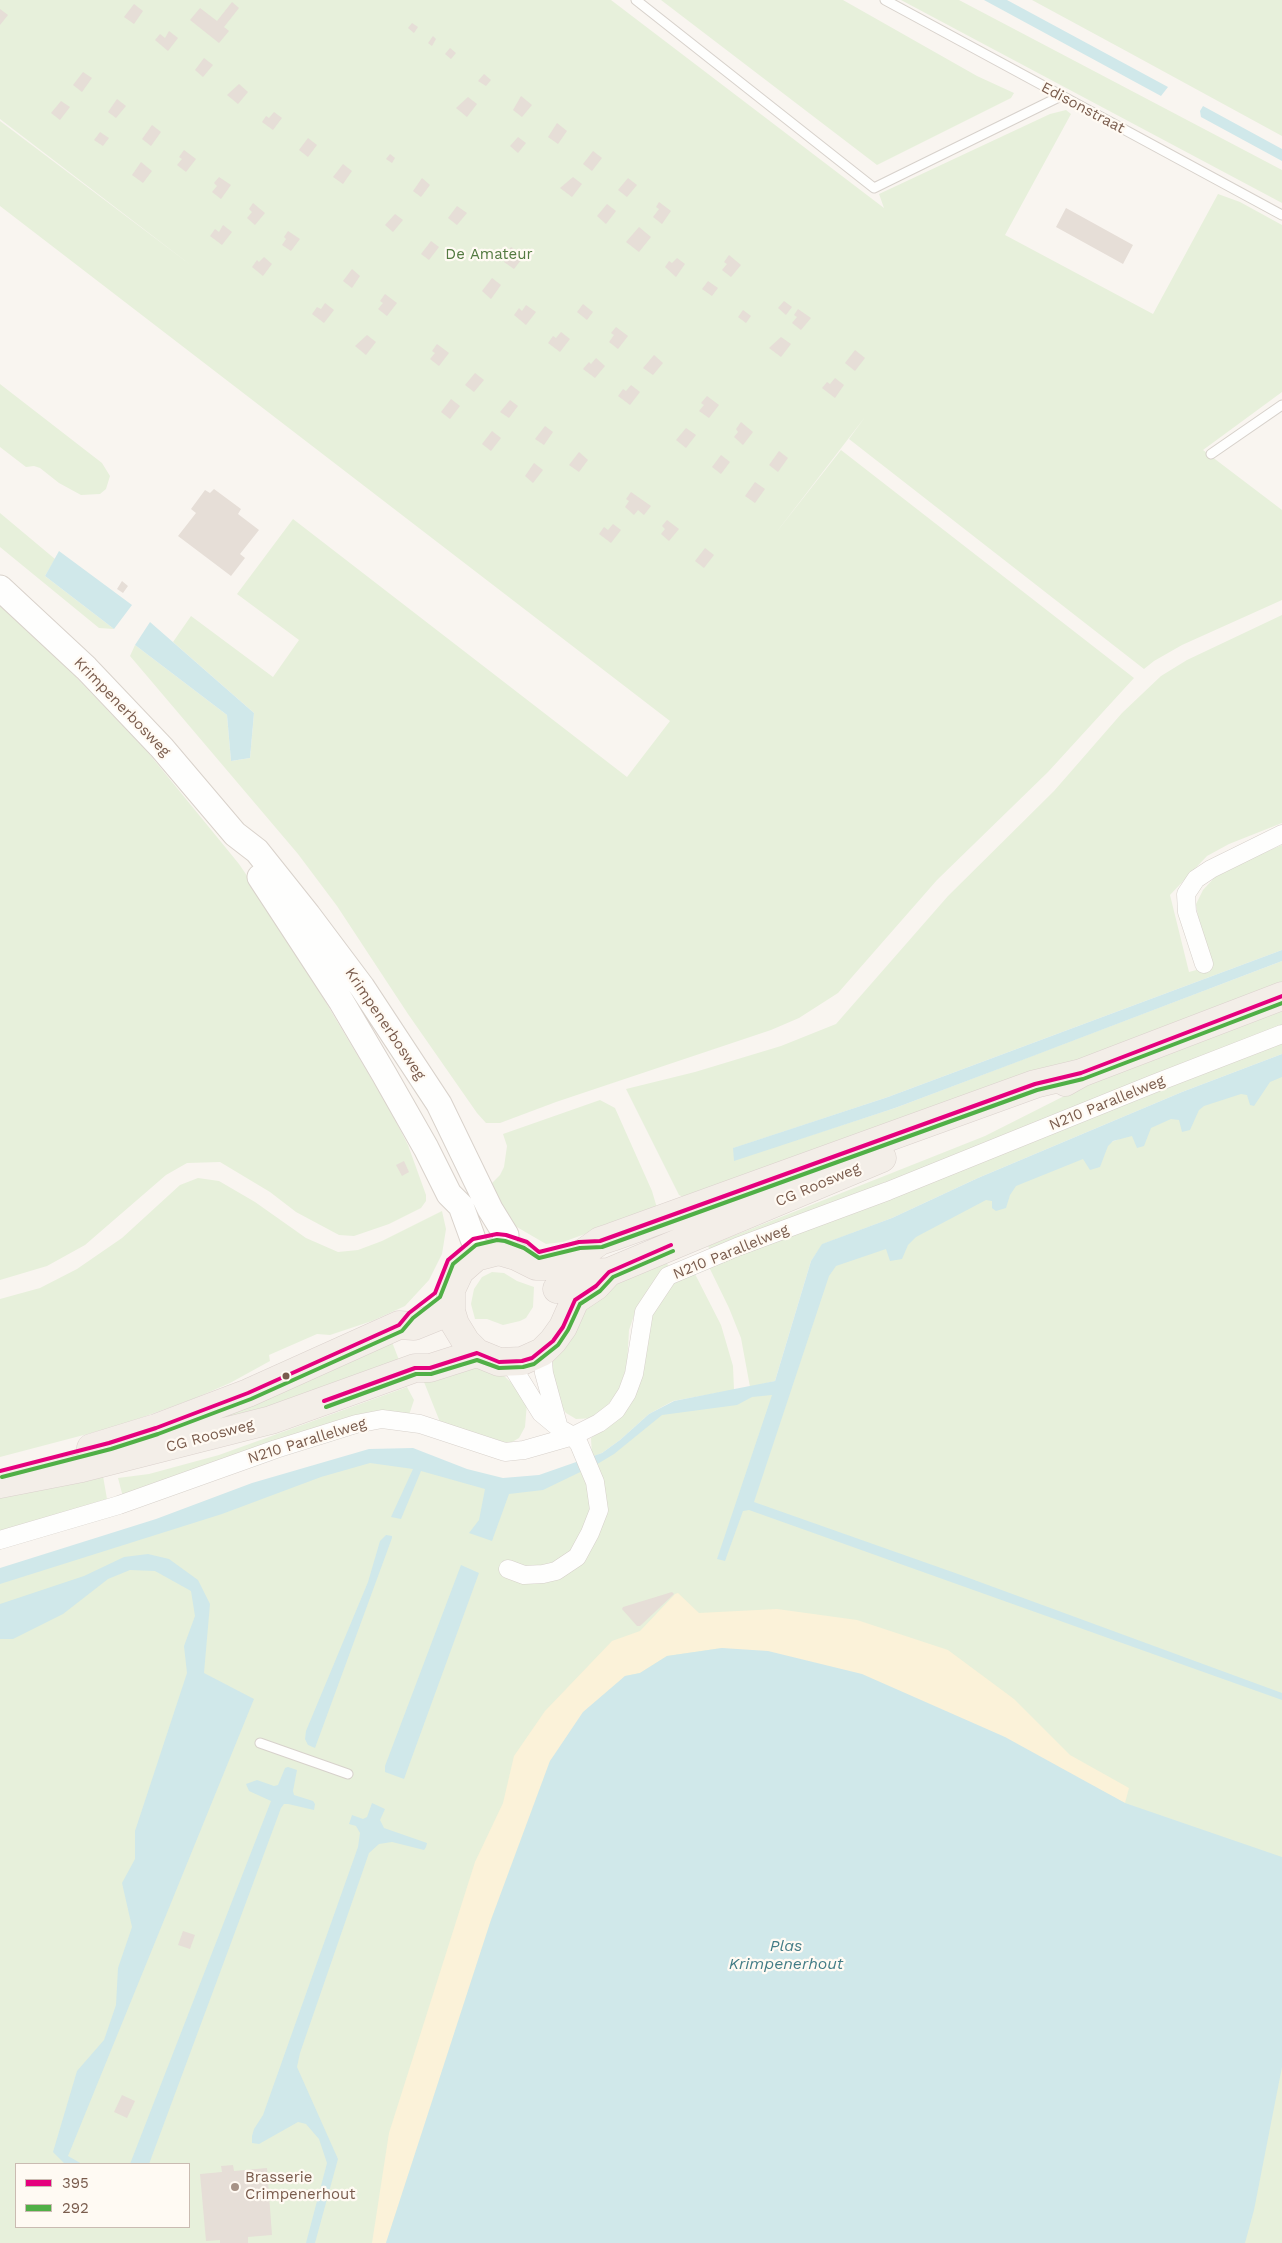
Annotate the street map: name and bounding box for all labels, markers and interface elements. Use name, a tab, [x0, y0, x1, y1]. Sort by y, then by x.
street label: Edisonstraat	[1038, 78, 1128, 138]
park label: De Amateur	[445, 246, 533, 264]
street label: Krimpenerbosweg	[70, 654, 174, 760]
street label: Krimpenerbosweg	[341, 965, 429, 1083]
street label: N210 Parallelweg	[1047, 1072, 1167, 1134]
street label: CG Roosweg	[773, 1159, 863, 1211]
street label: N210 Parallelweg	[671, 1221, 791, 1283]
unlabelled marker	[281, 1371, 291, 1381]
street label: N210 Parallelweg	[245, 1414, 369, 1468]
street label: CG Roosweg	[164, 1416, 256, 1456]
water label: Plas Krimpenerhout	[729, 1936, 843, 1974]
legend	[15, 2163, 190, 2228]
place label: Brasserie Crimpenerhout	[245, 2169, 356, 2204]
text: 395	[62, 2174, 89, 2192]
marker: Brasserie Crimpenerhout	[229, 2181, 241, 2193]
text: 292	[62, 2199, 89, 2217]

